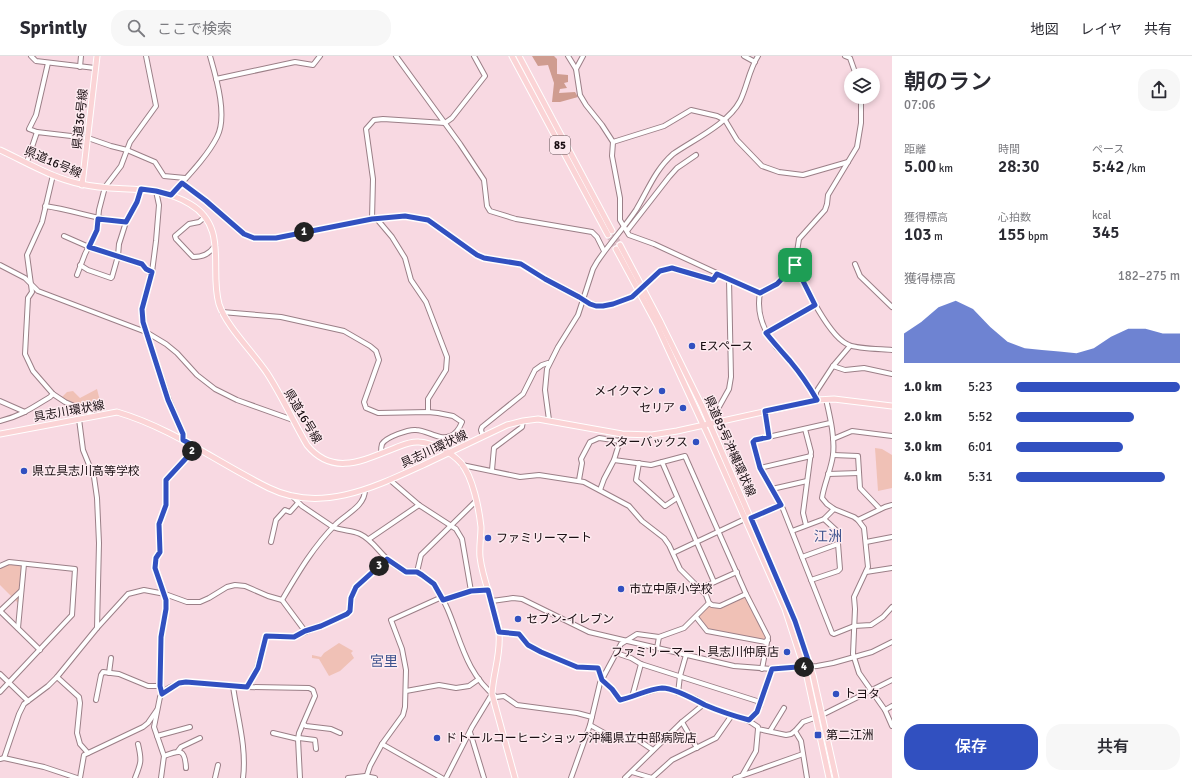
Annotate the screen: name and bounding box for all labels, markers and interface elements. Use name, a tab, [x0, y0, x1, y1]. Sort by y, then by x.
search box	[111, 10, 391, 46]
text: Sprintly	[20, 16, 87, 40]
icon: search	[125, 17, 147, 39]
text: ここで検索	[157, 20, 232, 38]
text: 地図	[1030, 21, 1058, 38]
text: レイヤ	[1080, 21, 1122, 38]
text: 共有	[1144, 21, 1172, 38]
map controls	[844, 68, 880, 104]
button: layers	[844, 68, 880, 104]
text: 朝のラン	[904, 68, 992, 95]
button: share	[1138, 69, 1180, 111]
street label: 県道36号線	[70, 88, 91, 150]
text: 07:06	[904, 97, 936, 113]
road number: 85	[550, 136, 570, 154]
text: 距離	[904, 143, 926, 156]
text: 時間	[998, 143, 1020, 156]
text: ペース	[1092, 143, 1124, 156]
street label: 県道16号線	[22, 144, 84, 181]
text: 5.00	[904, 156, 936, 177]
text: 28:30	[998, 156, 1040, 177]
text: 5:42	[1092, 156, 1124, 177]
text: km	[936, 162, 953, 175]
text: /km	[1124, 162, 1146, 175]
text: kcal	[1092, 209, 1111, 222]
text: 獲得標高	[904, 211, 948, 224]
text: 心拍数	[998, 211, 1031, 224]
pin: 1	[294, 222, 314, 242]
text: 345	[1092, 222, 1120, 243]
text: 103	[904, 224, 932, 245]
text: 155	[998, 224, 1026, 245]
text: 1	[301, 225, 307, 238]
text: m	[932, 230, 943, 243]
text: bpm	[1026, 230, 1048, 243]
pin	[778, 248, 812, 282]
icon: arrive	[784, 254, 806, 276]
text: 182–275 m	[1118, 268, 1180, 284]
text: 獲得標高	[904, 271, 956, 287]
place label: Eスペース	[700, 339, 753, 354]
marker: Eスペース	[687, 341, 697, 351]
text: 1.0 km	[904, 379, 942, 395]
text: 5:23	[968, 379, 993, 395]
place label: メイクマン	[594, 384, 654, 399]
street label: 県道16号線	[280, 386, 325, 446]
marker: メイクマン	[657, 386, 667, 396]
street label: 県道85号沖縄環状線	[701, 393, 759, 499]
street label: 具志川環状線	[32, 398, 106, 425]
place label: セリア	[639, 401, 675, 416]
marker: セリア	[678, 403, 688, 413]
text: 2.0 km	[904, 409, 942, 425]
text: 5:52	[968, 409, 993, 425]
street label: 具志川環状線	[398, 427, 470, 471]
place label: スターバックス	[604, 435, 688, 450]
marker: スターバックス	[691, 437, 701, 447]
text: 3.0 km	[904, 439, 942, 455]
text: 6:01	[968, 439, 993, 455]
pin: 2	[182, 441, 202, 461]
text: 2	[189, 444, 195, 457]
place label: 県立具志川高等学校	[32, 464, 140, 479]
marker: 県立具志川高等学校	[19, 466, 29, 476]
text: 4.0 km	[904, 469, 942, 485]
text: 5:31	[968, 469, 993, 485]
district label: 江洲	[814, 528, 842, 545]
place label: ファミリーマート	[496, 531, 592, 546]
marker: ファミリーマート	[483, 533, 493, 543]
pin: 3	[369, 556, 389, 576]
text: 3	[376, 559, 382, 572]
place label: 市立中原小学校	[629, 582, 713, 597]
marker: 市立中原小学校	[616, 584, 626, 594]
place label: セブン-イレブン	[526, 612, 614, 627]
marker: セブン-イレブン	[513, 614, 523, 624]
place label: ファミリーマート具志川仲原店	[611, 645, 779, 660]
marker: ファミリーマート具志川仲原店	[782, 647, 792, 657]
district label: 宮里	[370, 653, 398, 670]
pin: 4	[794, 657, 814, 677]
text: 4	[801, 660, 807, 673]
place label: トヨタ	[844, 687, 880, 702]
marker: トヨタ	[831, 689, 841, 699]
button: 保存	[904, 724, 1038, 770]
button: 共有	[1046, 724, 1180, 770]
place label: 第二江洲	[826, 728, 874, 743]
marker: 第二江洲	[813, 730, 823, 740]
place label: ドトールコーヒーショップ沖縄県立中部病院店	[445, 731, 697, 746]
marker: ドトールコーヒーショップ沖縄県立中部病院店	[432, 733, 442, 743]

